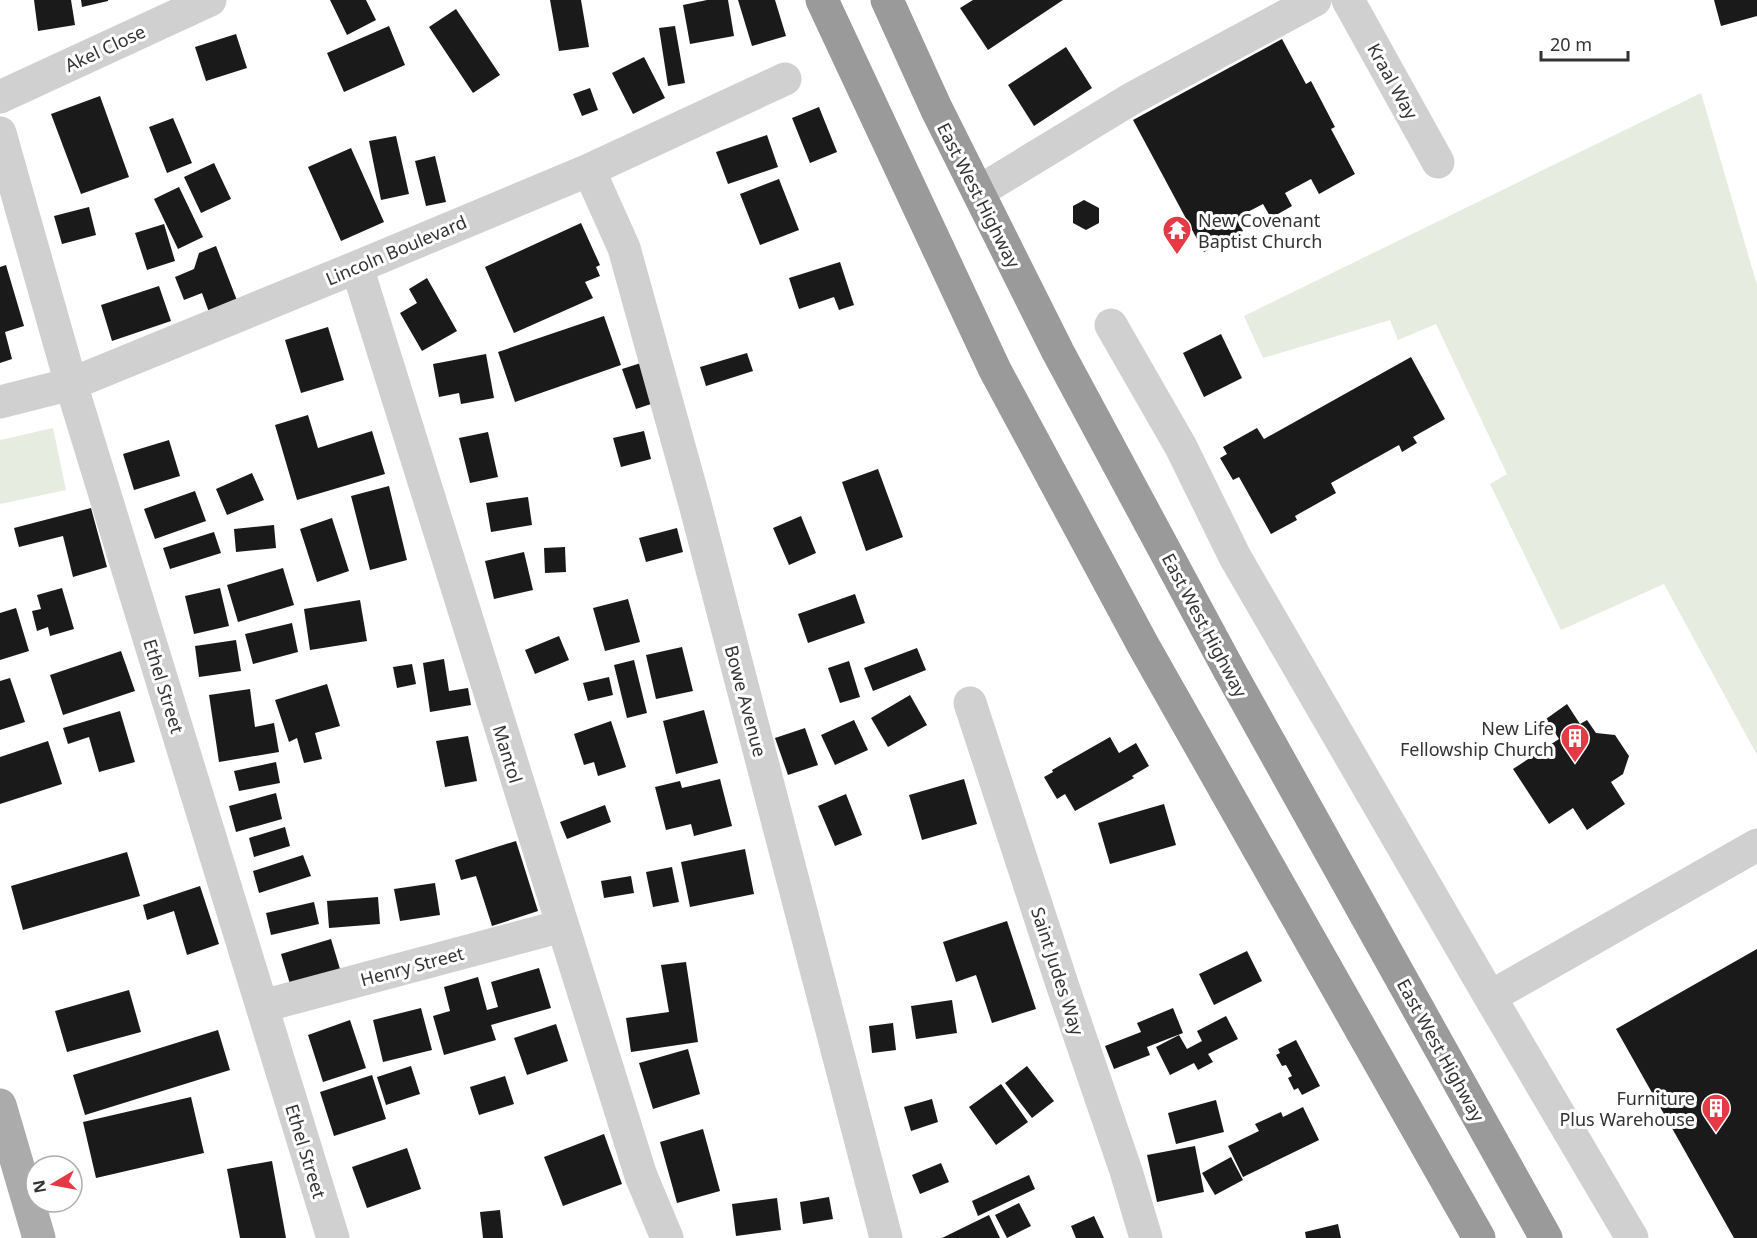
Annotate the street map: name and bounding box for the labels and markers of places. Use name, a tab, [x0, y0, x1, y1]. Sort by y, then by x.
place label: New Covenant Baptist Church	[1198, 208, 1322, 253]
temple icon: New Covenant Baptist Church	[1161, 214, 1193, 256]
place label: New Life Fellowship Church	[1400, 716, 1554, 761]
building icon: New Life Fellowship Church	[1559, 722, 1591, 764]
place label: Furniture Plus Warehouse	[1559, 1086, 1695, 1131]
building icon: Furniture Plus Warehouse	[1700, 1092, 1732, 1134]

